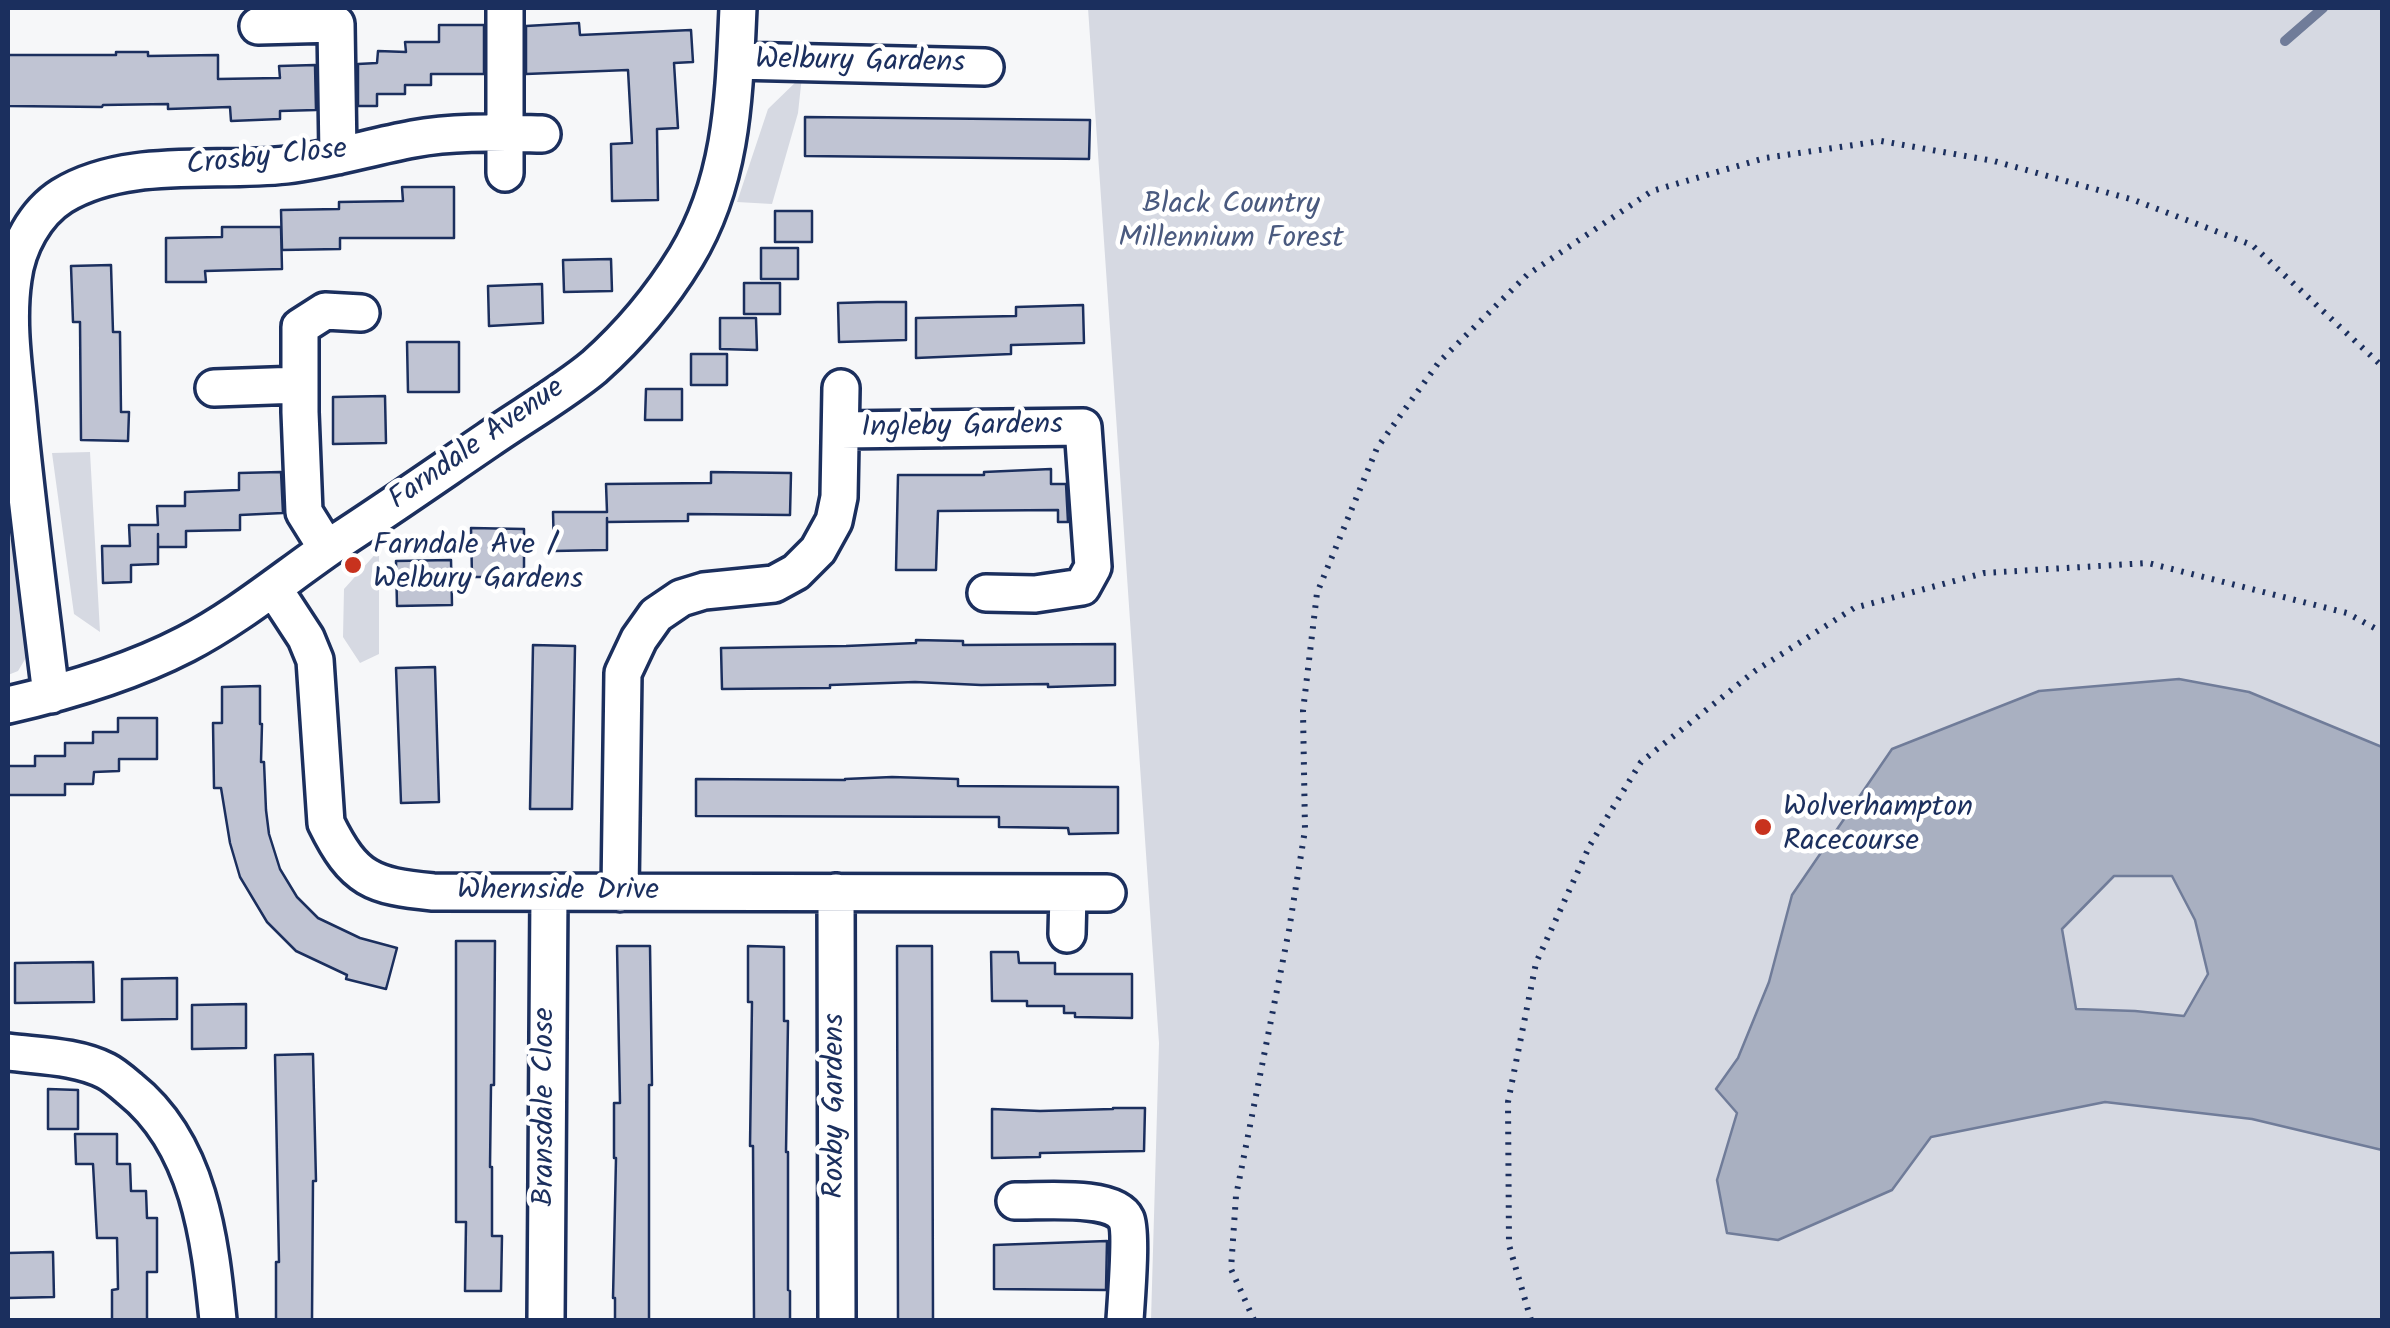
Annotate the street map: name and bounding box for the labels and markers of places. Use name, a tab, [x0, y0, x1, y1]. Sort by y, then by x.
place label: Farndale Ave / Welbury Gardens	[373, 530, 583, 600]
marker: Farndale Ave / Welbury Gardens	[342, 554, 364, 576]
place label: Wolverhampton Racecourse	[1783, 792, 1973, 862]
marker: Wolverhampton Racecourse	[1752, 816, 1774, 838]

